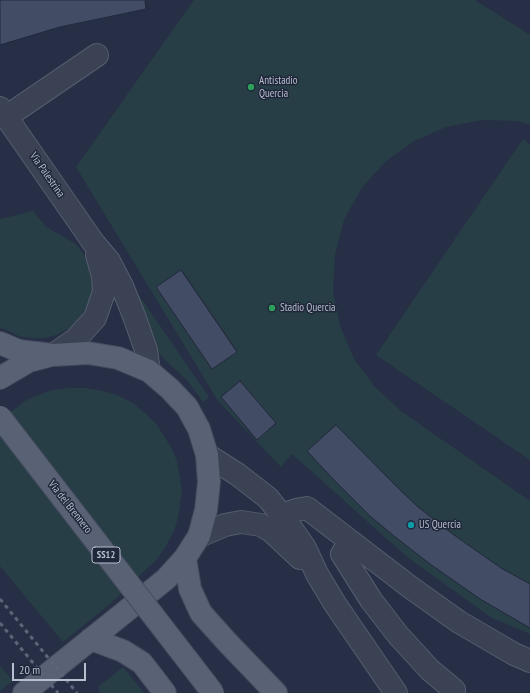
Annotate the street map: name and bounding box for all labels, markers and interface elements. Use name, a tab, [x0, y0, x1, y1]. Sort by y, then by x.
place label: Antistadio Quercia	[259, 74, 297, 100]
marker: Antistadio Quercia	[246, 82, 256, 92]
street label: Via Palestrina	[27, 150, 67, 200]
place label: Stadio Quercia	[280, 301, 335, 315]
marker: Stadio Quercia	[267, 303, 277, 313]
street label: Via del Brennero	[45, 478, 95, 536]
place label: US Quercia	[419, 518, 461, 532]
marker: US Quercia	[406, 520, 416, 530]
road number: SS12	[92, 547, 120, 563]
scale bar	[14, 655, 88, 681]
text: 20 m	[19, 662, 40, 677]

